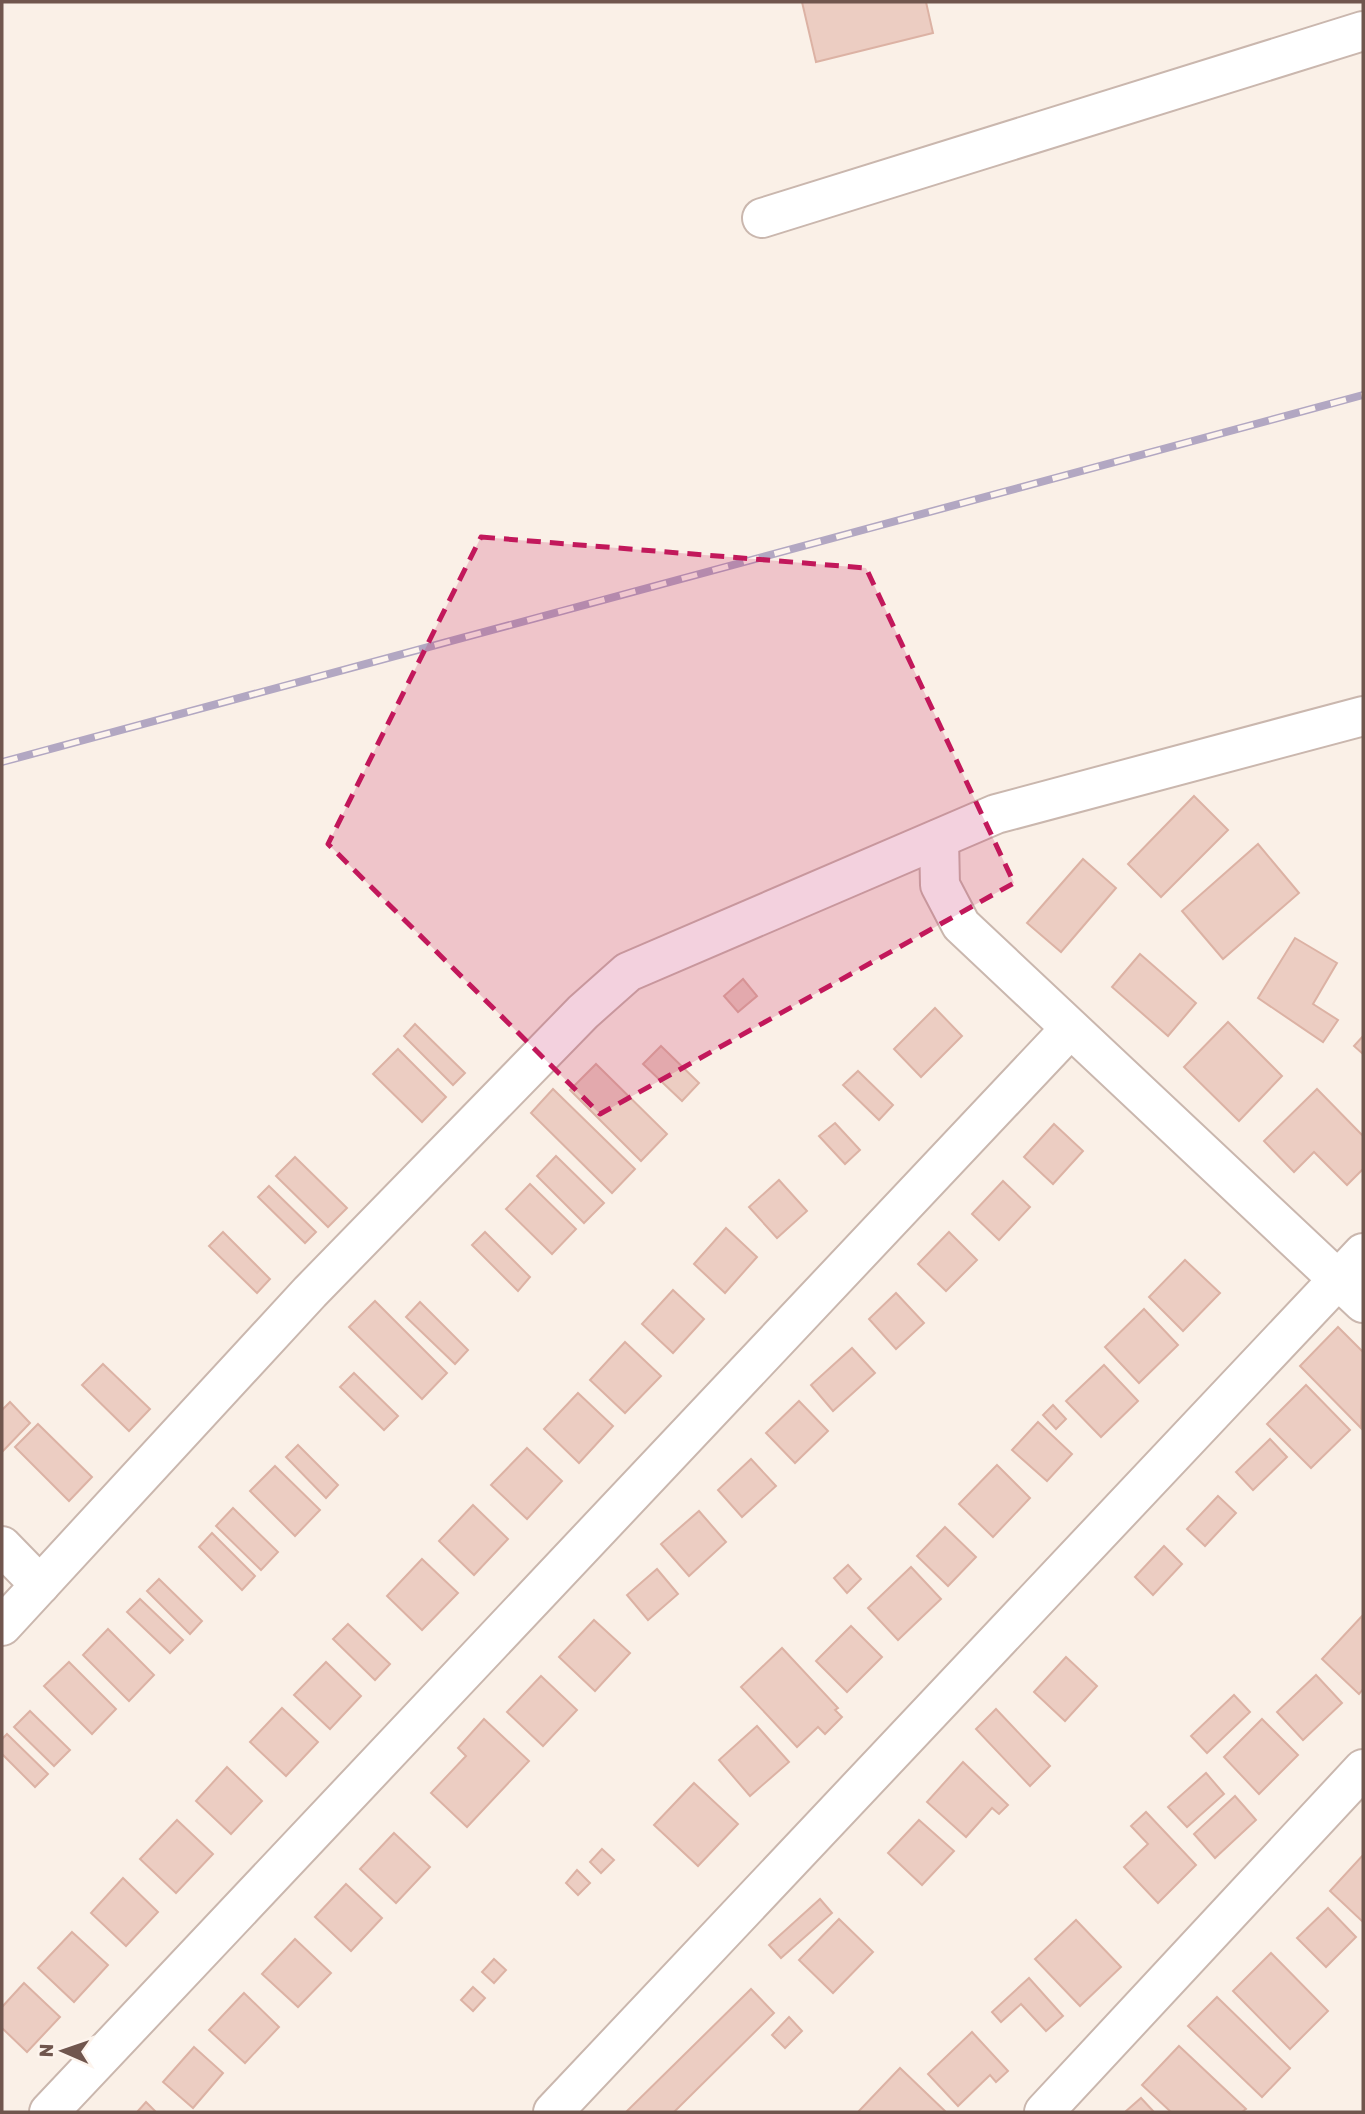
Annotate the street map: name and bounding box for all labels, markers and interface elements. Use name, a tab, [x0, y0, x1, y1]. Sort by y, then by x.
north arrow	[28, 2016, 98, 2086]
text: N	[35, 2043, 58, 2058]

